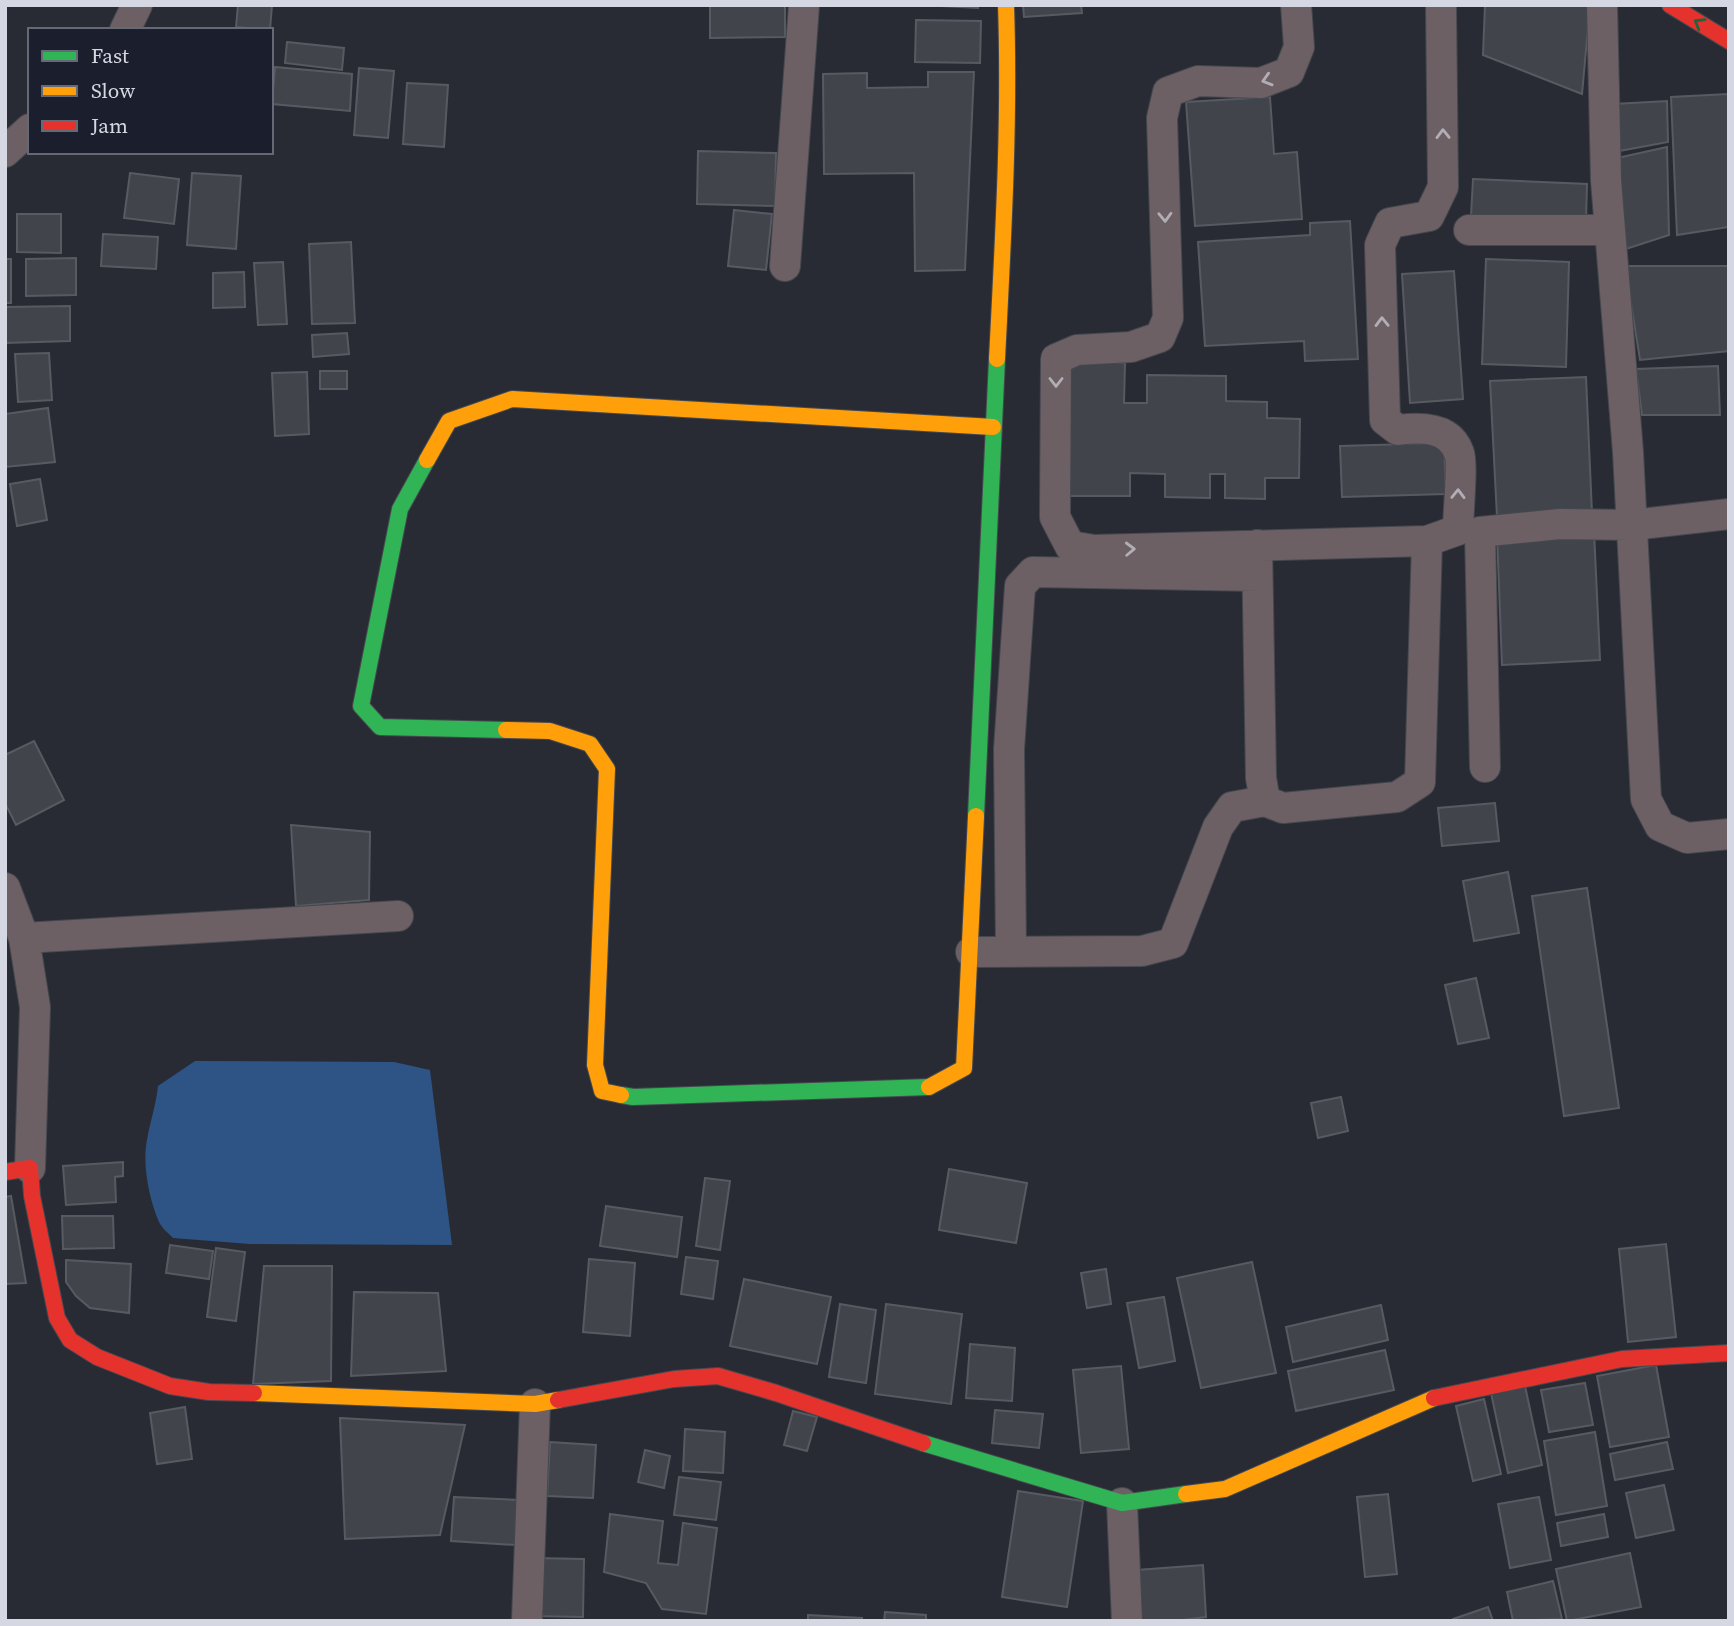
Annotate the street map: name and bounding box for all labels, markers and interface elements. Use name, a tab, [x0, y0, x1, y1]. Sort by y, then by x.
one-way arrow	[1694, 18, 1707, 31]
legend	[28, 28, 273, 154]
text: Fast	[91, 41, 129, 70]
one-way arrow	[1261, 71, 1273, 86]
text: Slow	[91, 76, 135, 105]
text: Jam	[90, 111, 128, 140]
one-way arrow	[1435, 128, 1451, 138]
one-way arrow	[1157, 213, 1173, 223]
one-way arrow	[1374, 317, 1390, 327]
one-way arrow	[1048, 377, 1064, 388]
one-way arrow	[1451, 489, 1466, 500]
one-way arrow	[1124, 541, 1135, 556]

